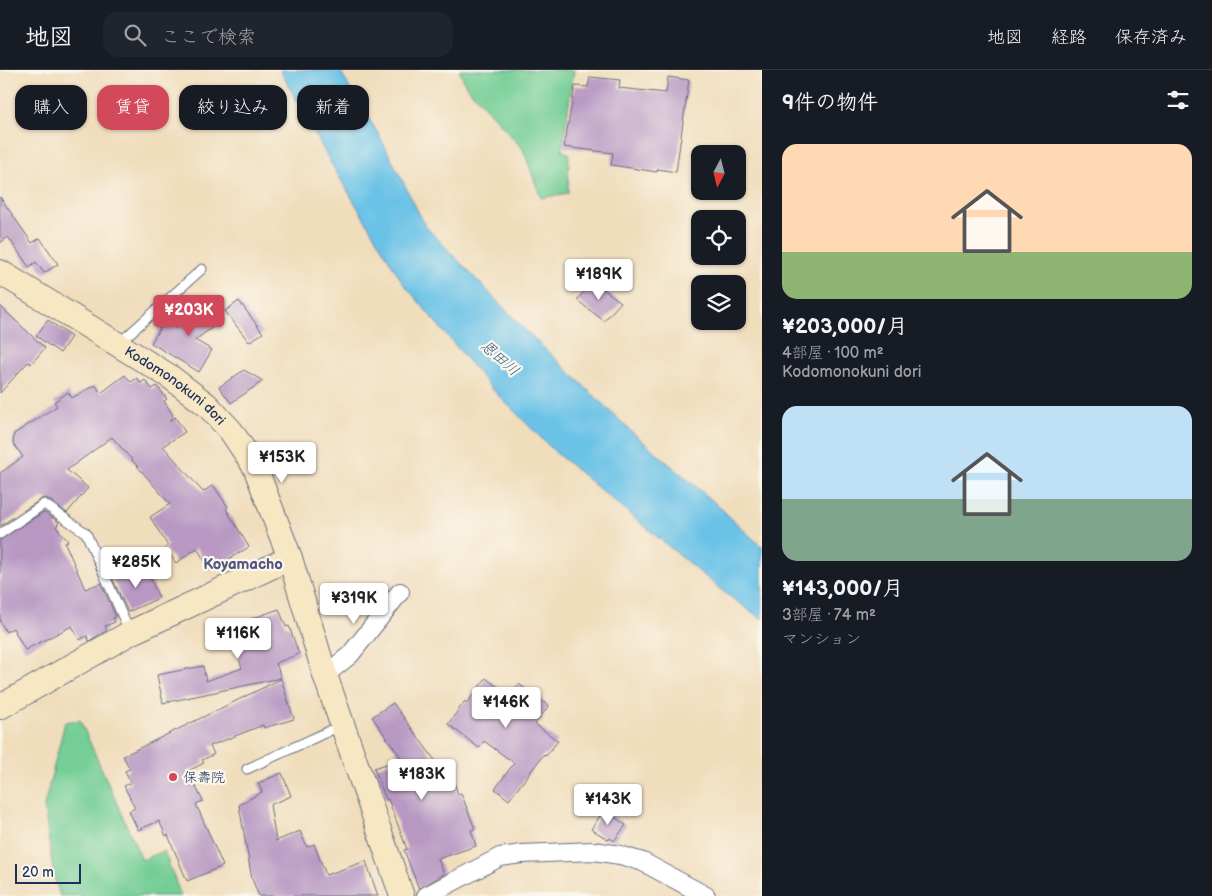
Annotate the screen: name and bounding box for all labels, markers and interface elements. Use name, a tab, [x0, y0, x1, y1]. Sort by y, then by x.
search box	[103, 12, 453, 57]
icon: search	[121, 21, 149, 49]
text: 地図	[25, 23, 73, 52]
text: ここで検索	[161, 26, 256, 49]
text: 地図	[987, 27, 1023, 48]
text: 経路	[1051, 27, 1087, 48]
text: 保存済み	[1115, 27, 1187, 48]
chip: 購入	[15, 85, 87, 130]
chip: 賃貸	[97, 85, 169, 130]
chip: 絞り込み	[179, 85, 287, 130]
chip: 新着	[297, 85, 369, 130]
icon: filters	[1164, 86, 1192, 114]
text: 9件の物件	[782, 90, 878, 115]
north arrow	[691, 145, 746, 200]
map controls	[691, 145, 746, 330]
icon: home	[942, 176, 1032, 266]
button: locate	[691, 210, 746, 265]
pin: ¥189K	[564, 258, 634, 301]
text: ¥189K	[576, 265, 622, 284]
button: layers	[691, 275, 746, 330]
pin: ¥203K	[154, 294, 224, 337]
text: ¥203K	[164, 301, 214, 320]
text: ¥203,000/月	[782, 314, 907, 339]
water label: 恩田川	[476, 336, 523, 380]
street label: Kodomonokuni dori	[121, 343, 229, 429]
text: 4部屋 · 100 m²	[782, 344, 884, 363]
text: Kodomonokuni dori	[782, 363, 921, 382]
icon: home	[942, 439, 1032, 529]
pin: ¥153K	[247, 442, 317, 484]
text: ¥153K	[259, 448, 305, 467]
pin: ¥285K	[101, 546, 171, 589]
text: ¥285K	[111, 553, 161, 572]
district label: Koyamacho	[203, 555, 283, 574]
text: ¥143,000/月	[782, 576, 903, 601]
pin: ¥319K	[319, 582, 389, 625]
text: ¥319K	[331, 589, 377, 608]
text: 3部屋 · 74 m²	[782, 606, 876, 625]
pin: ¥116K	[203, 618, 273, 660]
text: ¥116K	[216, 624, 260, 643]
text: マンション	[782, 630, 861, 649]
pin: ¥146K	[471, 686, 541, 729]
text: ¥146K	[483, 693, 529, 712]
pin: ¥183K	[387, 758, 457, 801]
text: ¥183K	[399, 765, 445, 784]
place label: 保壽院	[183, 769, 225, 786]
marker: 保壽院	[167, 771, 179, 783]
pin: ¥143K	[573, 784, 643, 826]
text: ¥143K	[585, 790, 631, 809]
scale bar	[15, 861, 81, 884]
text: 20 m	[22, 864, 54, 881]

